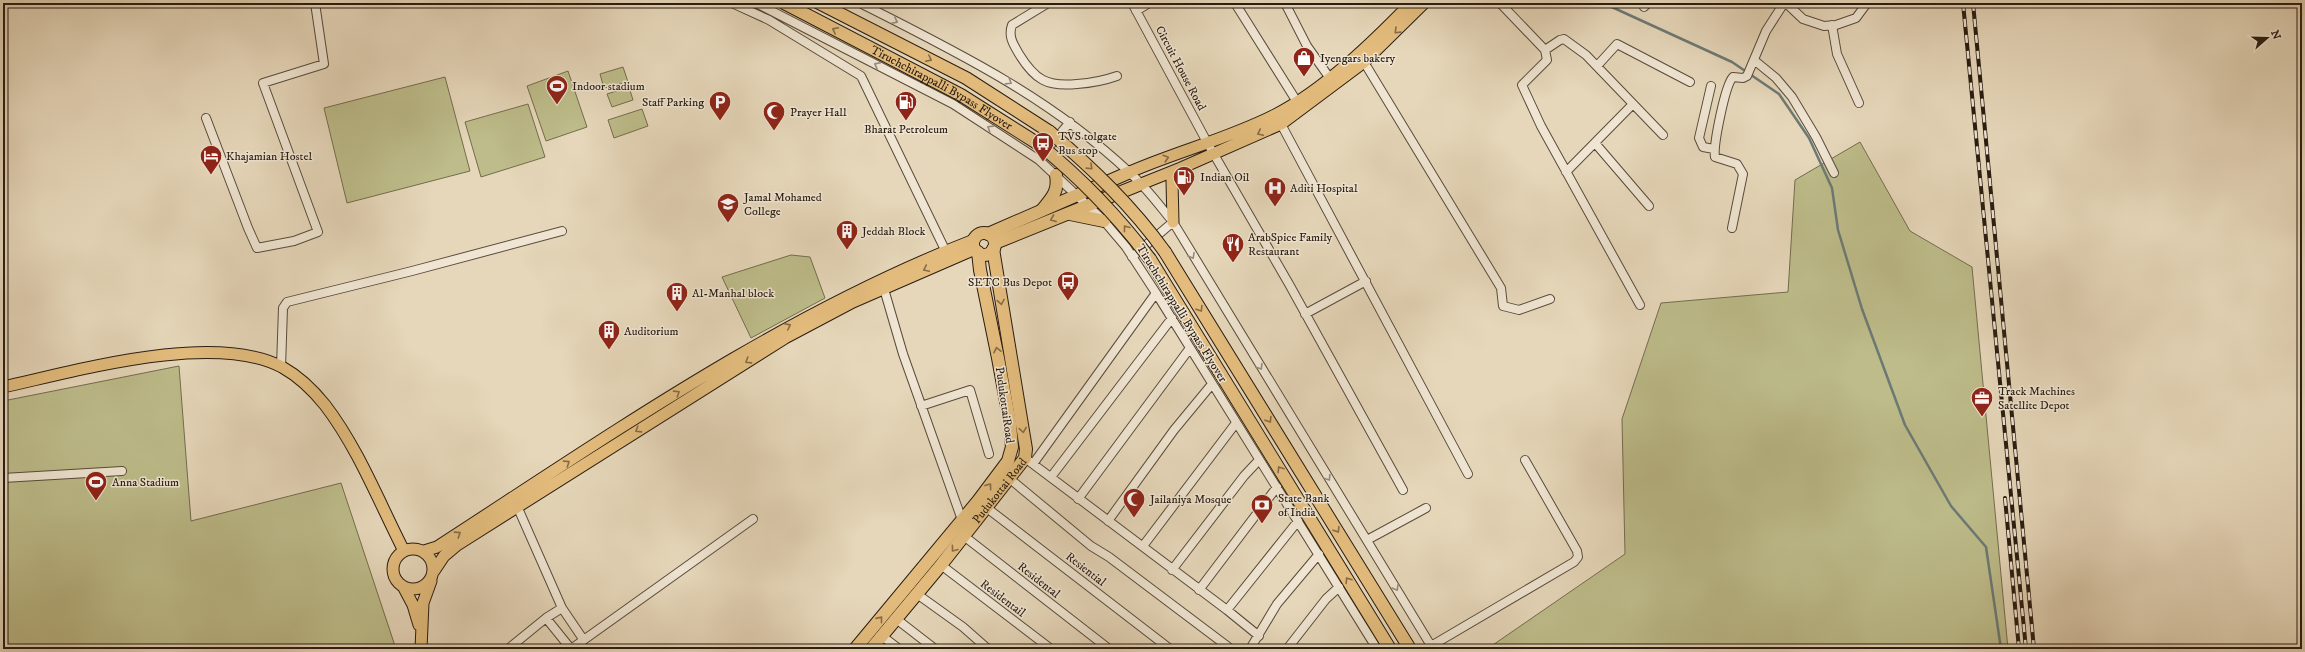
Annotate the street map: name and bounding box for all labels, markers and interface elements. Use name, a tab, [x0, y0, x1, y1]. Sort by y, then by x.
one-way arrow	[891, 16, 898, 23]
north arrow	[2247, 18, 2287, 58]
street label: Circuit House Road	[1152, 23, 1209, 113]
one-way arrow	[1394, 26, 1401, 33]
one-way arrow	[832, 27, 839, 34]
text: N	[2267, 28, 2284, 42]
street label: Tiruchchirappalli Bypass Flyover	[868, 42, 1016, 134]
shop icon: Iyengars bakery	[1291, 45, 1317, 78]
place label: Iyengars bakery	[1320, 51, 1396, 66]
one-way arrow	[924, 54, 932, 62]
one-way arrow	[874, 62, 881, 70]
sports icon: Indoor stadium	[544, 73, 570, 106]
one-way arrow	[1005, 78, 1012, 85]
place label: Indoor stadium	[572, 79, 645, 94]
parking icon: Staff Parking	[707, 89, 733, 122]
fuel station icon: Bharat Petroleum	[893, 89, 919, 122]
place label: Staff Parking	[642, 95, 704, 110]
mosque icon: Prayer Hall	[761, 99, 787, 132]
place label: Prayer Hall	[790, 105, 847, 120]
place label: Bharat Petroleum	[864, 122, 948, 137]
one-way arrow	[987, 125, 994, 132]
one-way arrow	[1256, 128, 1264, 136]
place label: TVS tolgate Bus stop	[1058, 129, 1117, 158]
bus stop icon: TVS tolgate Bus stop	[1030, 130, 1056, 163]
hotel icon: Khajamian Hostel	[198, 143, 224, 176]
place label: Khajamian Hostel	[226, 149, 312, 164]
one-way arrow	[1162, 154, 1169, 162]
one-way arrow	[1085, 162, 1093, 170]
fuel station icon: Indian Oil	[1171, 164, 1197, 197]
place label: Indian Oil	[1200, 170, 1250, 185]
hospital icon: Aditi Hospital	[1262, 175, 1288, 208]
place label: Aditi Hospital	[1290, 181, 1358, 196]
place label: Jamal Mohamed College	[743, 190, 822, 219]
school or university icon: Jamal Mohamed College	[715, 191, 741, 224]
one-way arrow	[1050, 215, 1057, 223]
building icon: Jeddah Block	[834, 218, 860, 251]
place label: Jeddah Block	[861, 224, 926, 239]
one-way arrow	[1124, 225, 1131, 232]
place label: ArabSpice Family Restaurant	[1248, 230, 1333, 259]
restaurant icon: ArabSpice Family Restaurant	[1220, 231, 1246, 264]
street label: Tiruchchirappalli Bypass Flyover	[1133, 241, 1231, 385]
one-way arrow	[1188, 252, 1195, 259]
one-way arrow	[923, 265, 930, 273]
bus stop icon: SETC Bus Depot	[1055, 269, 1081, 302]
place label: SETC Bus Depot	[968, 275, 1052, 290]
building icon: Al-Manhal block	[664, 280, 690, 313]
place label: Al-Manhal block	[692, 286, 774, 301]
one-way arrow	[996, 299, 1005, 305]
one-way arrow	[1195, 305, 1203, 312]
building icon: Auditorium	[596, 318, 622, 351]
one-way arrow	[784, 323, 792, 331]
place label: Auditorium	[624, 324, 678, 339]
one-way arrow	[993, 347, 1001, 353]
one-way arrow	[746, 356, 753, 363]
one-way arrow	[1255, 363, 1263, 370]
street label: PudukottaiRoad	[992, 366, 1017, 444]
place label: Track Machines Satellite Depot	[1998, 384, 2075, 413]
office icon: Track Machines Satellite Depot	[1969, 385, 1995, 418]
one-way arrow	[673, 391, 680, 398]
one-way arrow	[1264, 416, 1271, 423]
one-way arrow	[635, 425, 642, 432]
one-way arrow	[1018, 427, 1027, 433]
street label: Pudukottai Road	[969, 455, 1030, 527]
one-way arrow	[563, 461, 570, 468]
one-way arrow	[1277, 466, 1284, 473]
sports icon: Anna Stadium	[83, 469, 109, 502]
one-way arrow	[1324, 474, 1331, 481]
place label: Anna Stadium	[112, 475, 179, 490]
one-way arrow	[984, 483, 992, 490]
mosque icon: Jailaniya Mosque	[1121, 486, 1147, 519]
place label: State Bank of India	[1278, 491, 1330, 520]
place label: Jailaniya Mosque	[1149, 492, 1232, 507]
bank icon: State Bank of India	[1249, 492, 1275, 525]
one-way arrow	[1332, 526, 1340, 533]
one-way arrow	[454, 531, 461, 538]
one-way arrow	[952, 545, 959, 552]
street label: Resiential	[1063, 549, 1109, 590]
street label: Residental	[1014, 559, 1063, 602]
street label: Residentail	[977, 577, 1029, 621]
one-way arrow	[1345, 577, 1353, 584]
one-way arrow	[1392, 584, 1399, 591]
one-way arrow	[875, 616, 882, 623]

